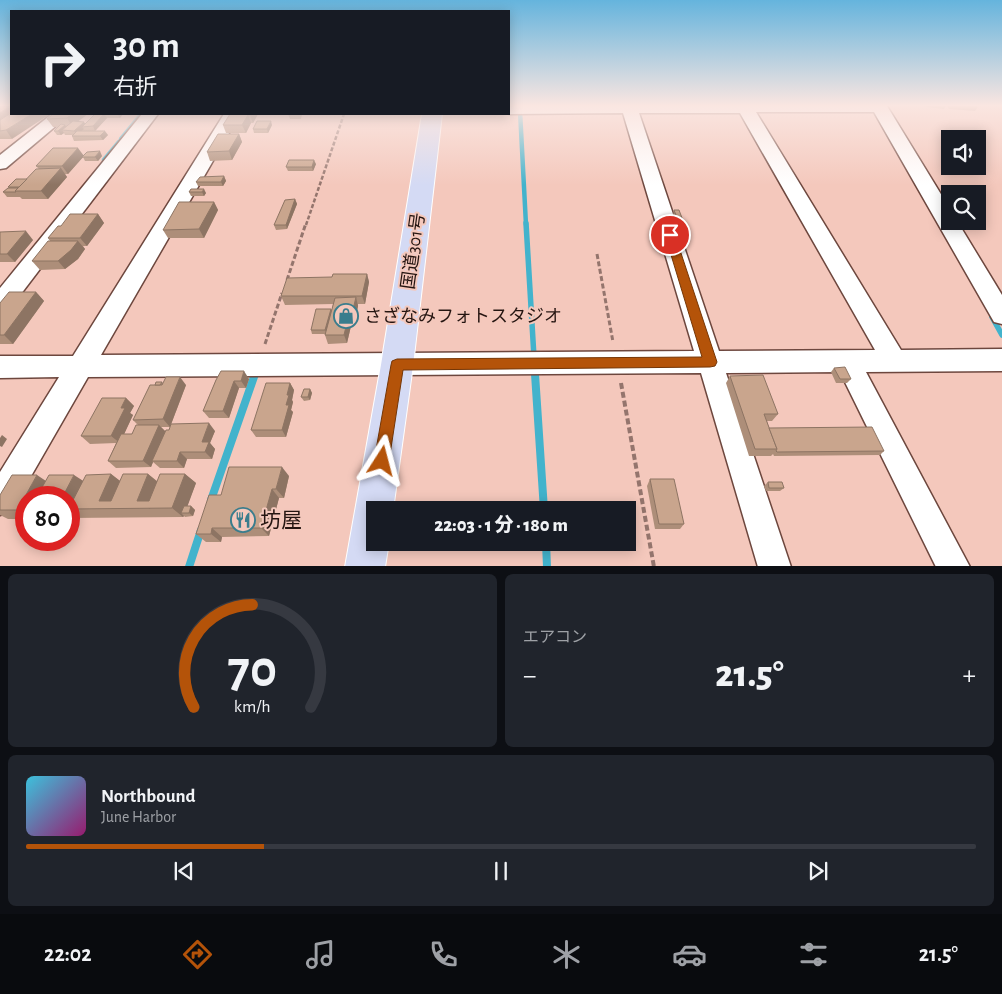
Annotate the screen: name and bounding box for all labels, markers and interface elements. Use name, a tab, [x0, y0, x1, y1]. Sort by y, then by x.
text: 30 m	[113, 29, 180, 64]
icon: right	[30, 30, 95, 95]
text: 右折	[113, 76, 157, 98]
map controls	[941, 130, 986, 230]
button: sound	[941, 130, 986, 175]
button: search	[941, 185, 986, 230]
street label: 国道301号	[398, 211, 428, 291]
pin	[649, 214, 691, 256]
icon: arrive	[656, 221, 684, 249]
shop icon: さざなみフォトスタジオ	[333, 303, 359, 329]
place label: さざなみフォトスタジオ	[364, 306, 562, 326]
position arrow	[355, 434, 407, 486]
speed limit sign: 80	[15, 486, 80, 551]
restaurant icon: 坊屋	[230, 507, 256, 533]
place label: 坊屋	[260, 509, 302, 531]
text: 22:03 · 1 分 · 180 m	[434, 516, 568, 535]
text: エアコン	[523, 629, 587, 645]
text: 70	[228, 644, 277, 696]
text: 21.5°	[715, 656, 784, 694]
text: −	[523, 662, 536, 690]
text: +	[963, 662, 976, 690]
text: km/h	[234, 698, 271, 716]
text: Northbound	[101, 787, 196, 806]
text: June Harbor	[101, 809, 176, 825]
icon: previous	[170, 857, 198, 885]
icon: pause	[487, 857, 515, 885]
icon: next	[804, 857, 832, 885]
icon: directions	[180, 937, 215, 972]
icon: music	[303, 937, 338, 972]
icon: phone	[426, 937, 461, 972]
icon: climate	[549, 937, 584, 972]
icon: car	[672, 937, 707, 972]
icon: filters	[796, 937, 831, 972]
text: 22:02	[44, 943, 92, 965]
text: 21.5°	[919, 943, 958, 965]

